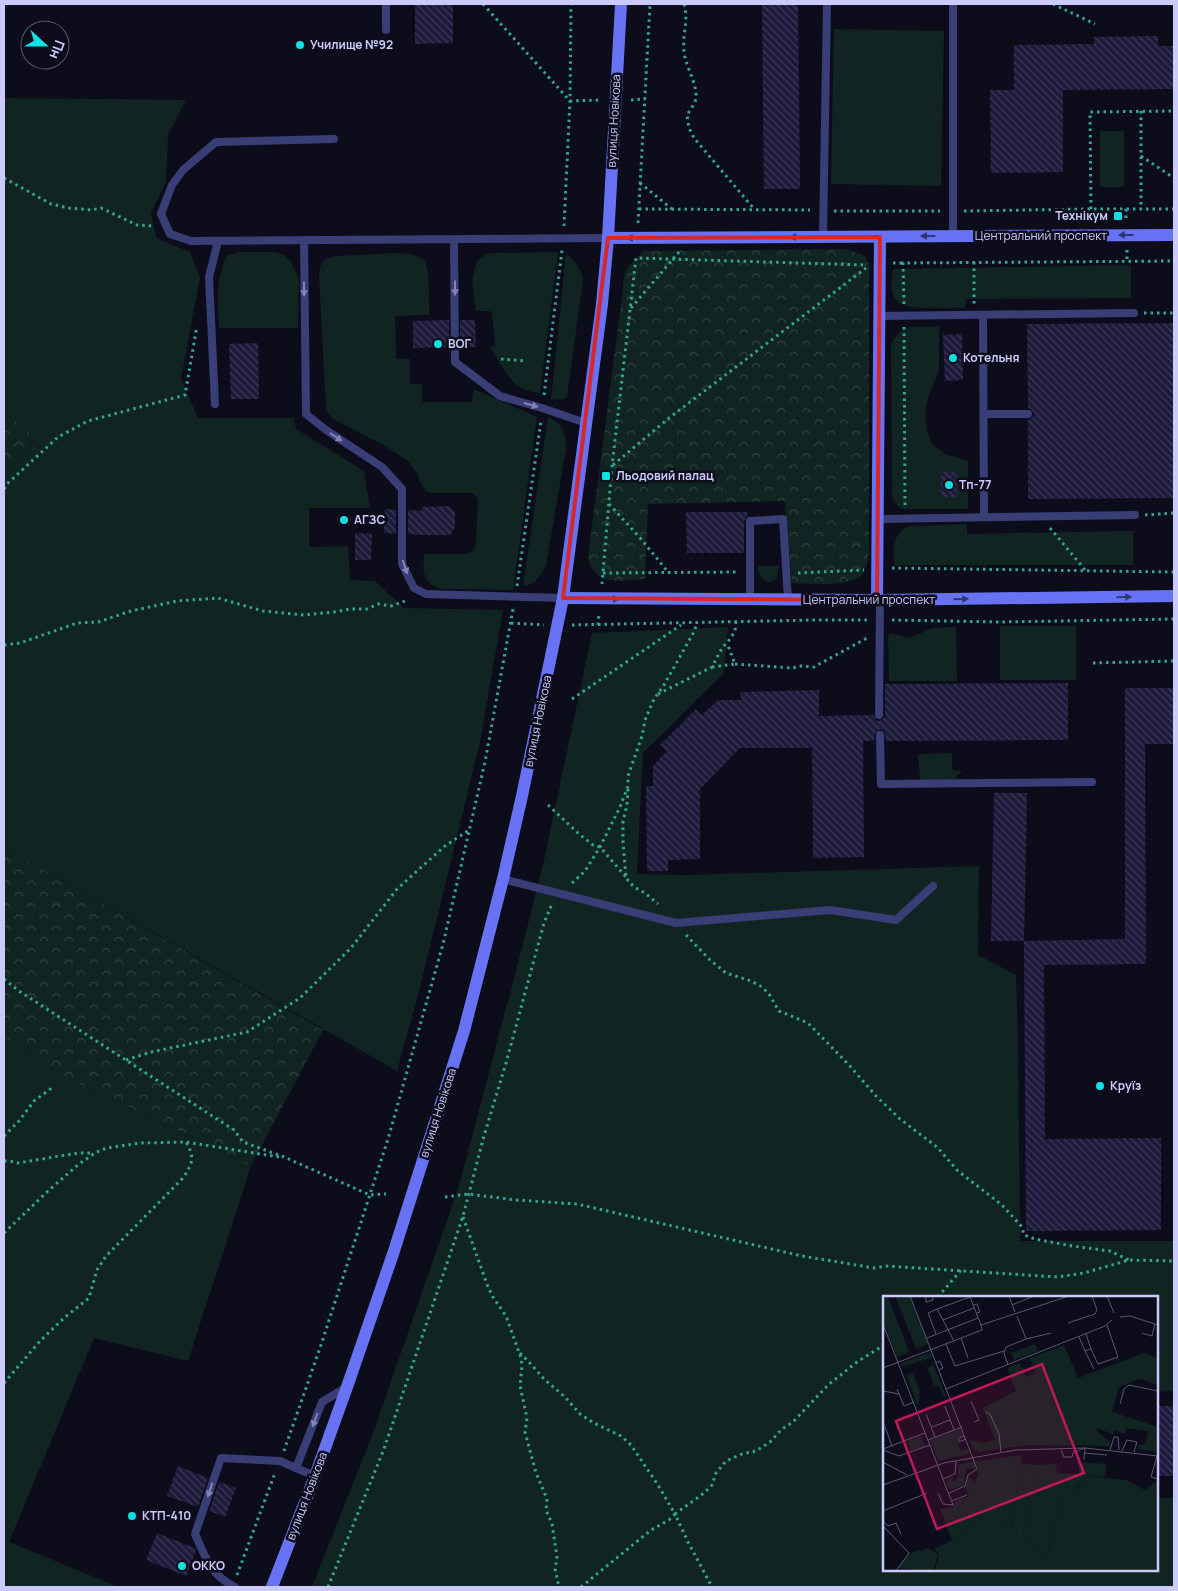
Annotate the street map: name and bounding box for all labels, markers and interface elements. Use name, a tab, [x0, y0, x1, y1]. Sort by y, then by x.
north arrow	[20, 20, 70, 70]
place label: Училище №92	[310, 36, 393, 53]
text: Пн	[45, 38, 70, 62]
marker: Училище №92	[294, 39, 306, 51]
street label: вулиця Новікова	[603, 74, 624, 168]
place label: Технікум	[1055, 207, 1108, 224]
marker: Технікум	[1112, 210, 1124, 222]
street label: Центральний проспект	[975, 227, 1107, 244]
one-way arrow	[1117, 231, 1133, 239]
one-way arrow	[920, 232, 936, 240]
one-way arrow	[788, 233, 804, 241]
one-way arrow	[626, 234, 642, 242]
one-way arrow	[451, 280, 459, 296]
one-way arrow	[301, 281, 309, 297]
place label: ВОГ	[448, 335, 472, 352]
marker: ВОГ	[432, 338, 444, 350]
place label: Котельня	[963, 349, 1020, 366]
marker: Котельня	[947, 352, 959, 364]
one-way arrow	[523, 401, 538, 409]
one-way arrow	[329, 432, 343, 441]
place label: Льодовий палац	[616, 467, 714, 484]
marker: Льодовий палац	[600, 470, 612, 482]
place label: Тп-77	[959, 476, 992, 493]
marker: Тп-77	[943, 479, 955, 491]
place label: АГЗС	[354, 511, 385, 528]
marker: АГЗС	[338, 514, 350, 526]
one-way arrow	[401, 559, 409, 574]
street label: Центральний проспект	[803, 591, 935, 608]
one-way arrow	[1116, 593, 1132, 601]
one-way arrow	[604, 595, 620, 603]
one-way arrow	[953, 595, 969, 603]
street label: вулиця Новікова	[520, 674, 556, 768]
street label: вулиця Новікова	[415, 1066, 460, 1160]
place label: Круїз	[1110, 1077, 1141, 1094]
marker: Круїз	[1094, 1080, 1106, 1092]
inset map	[883, 1296, 1158, 1571]
one-way arrow	[311, 1413, 319, 1428]
street label: вулиця Новікова	[282, 1449, 331, 1542]
one-way arrow	[206, 1483, 213, 1498]
place label: КТП-410	[142, 1507, 191, 1524]
marker: КТП-410	[126, 1510, 138, 1522]
place label: ОККО	[192, 1557, 225, 1574]
marker: ОККО	[176, 1560, 188, 1572]

